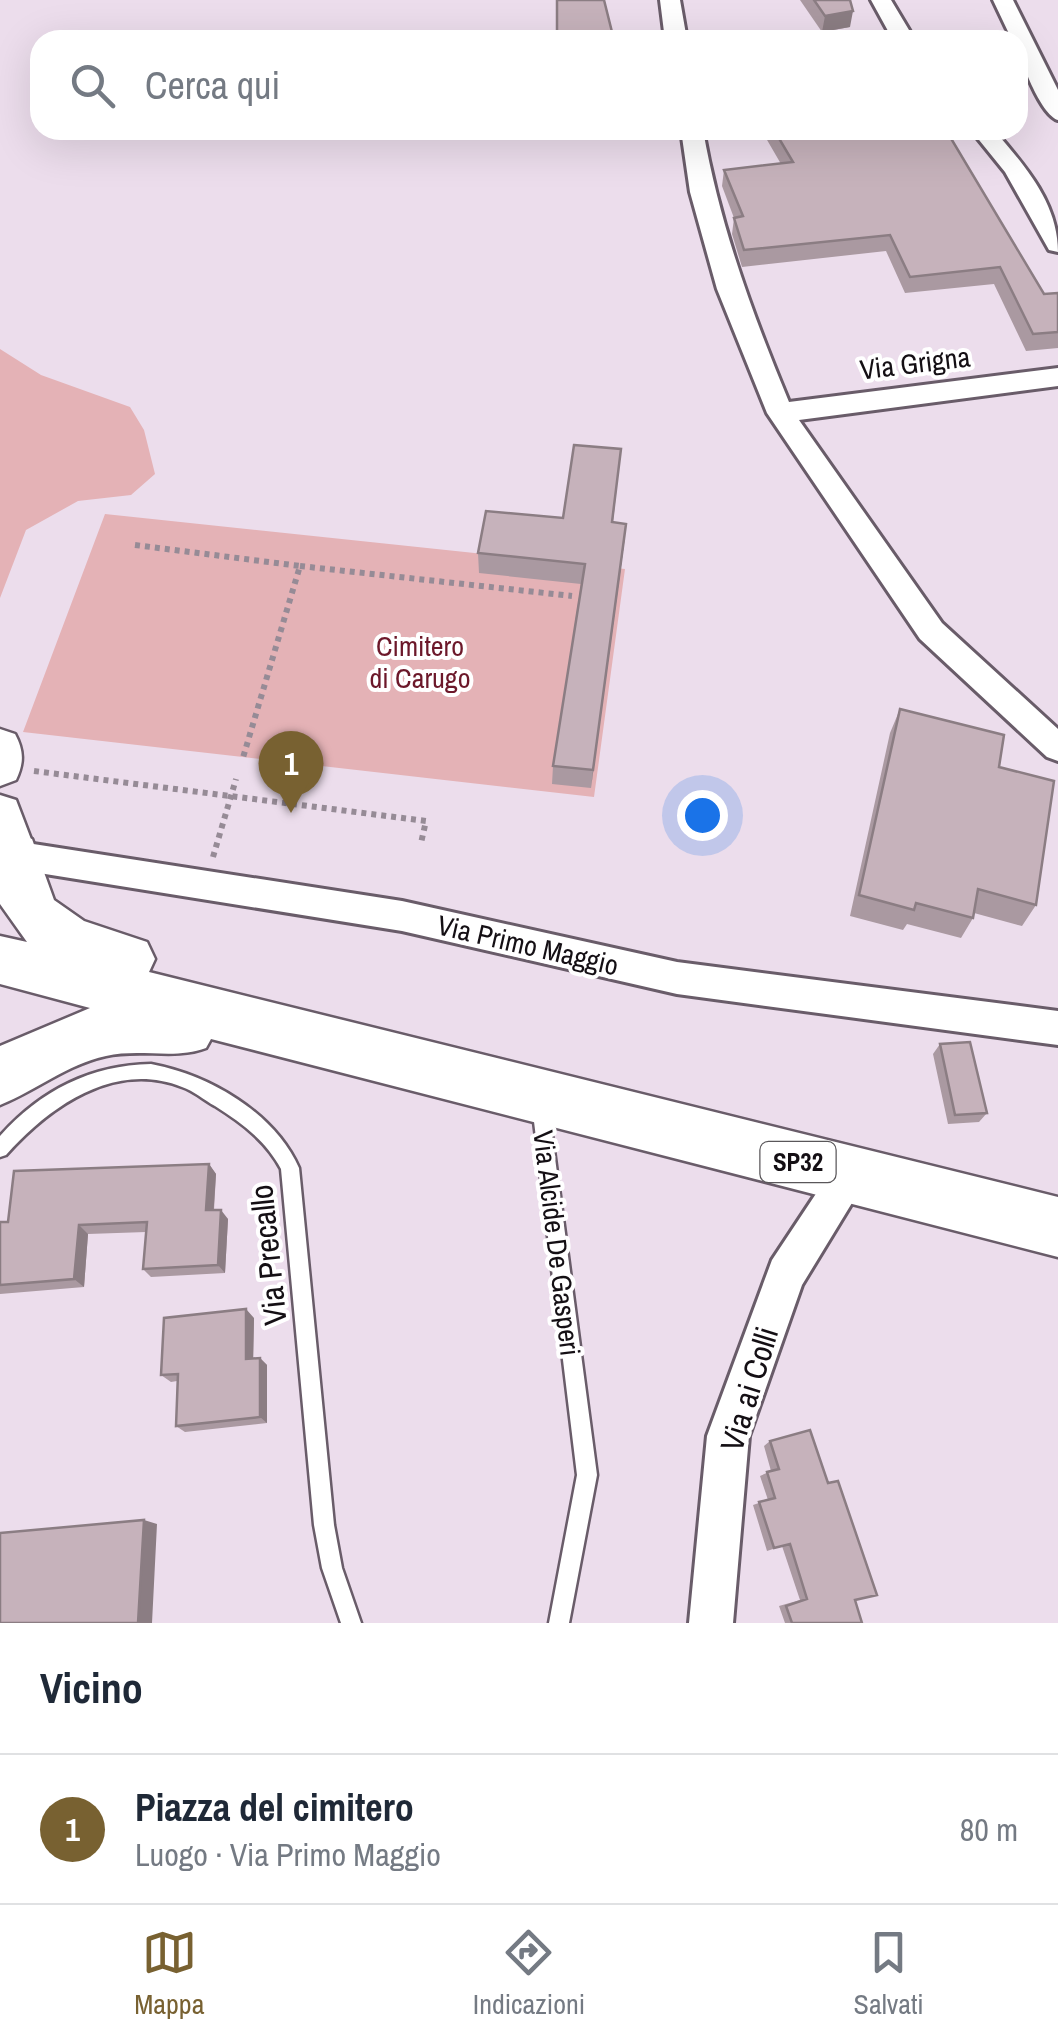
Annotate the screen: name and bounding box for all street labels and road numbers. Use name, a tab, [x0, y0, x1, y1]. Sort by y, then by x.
street label: Via Grigna	[858, 337, 972, 389]
street label: Via Primo Maggio	[434, 906, 622, 984]
street label: Via Alcide De Gasperi	[524, 1128, 590, 1358]
road number: SP32	[760, 1142, 836, 1182]
street label: Via Precallo	[239, 1183, 297, 1327]
street label: Via ai Colli	[710, 1322, 788, 1456]

